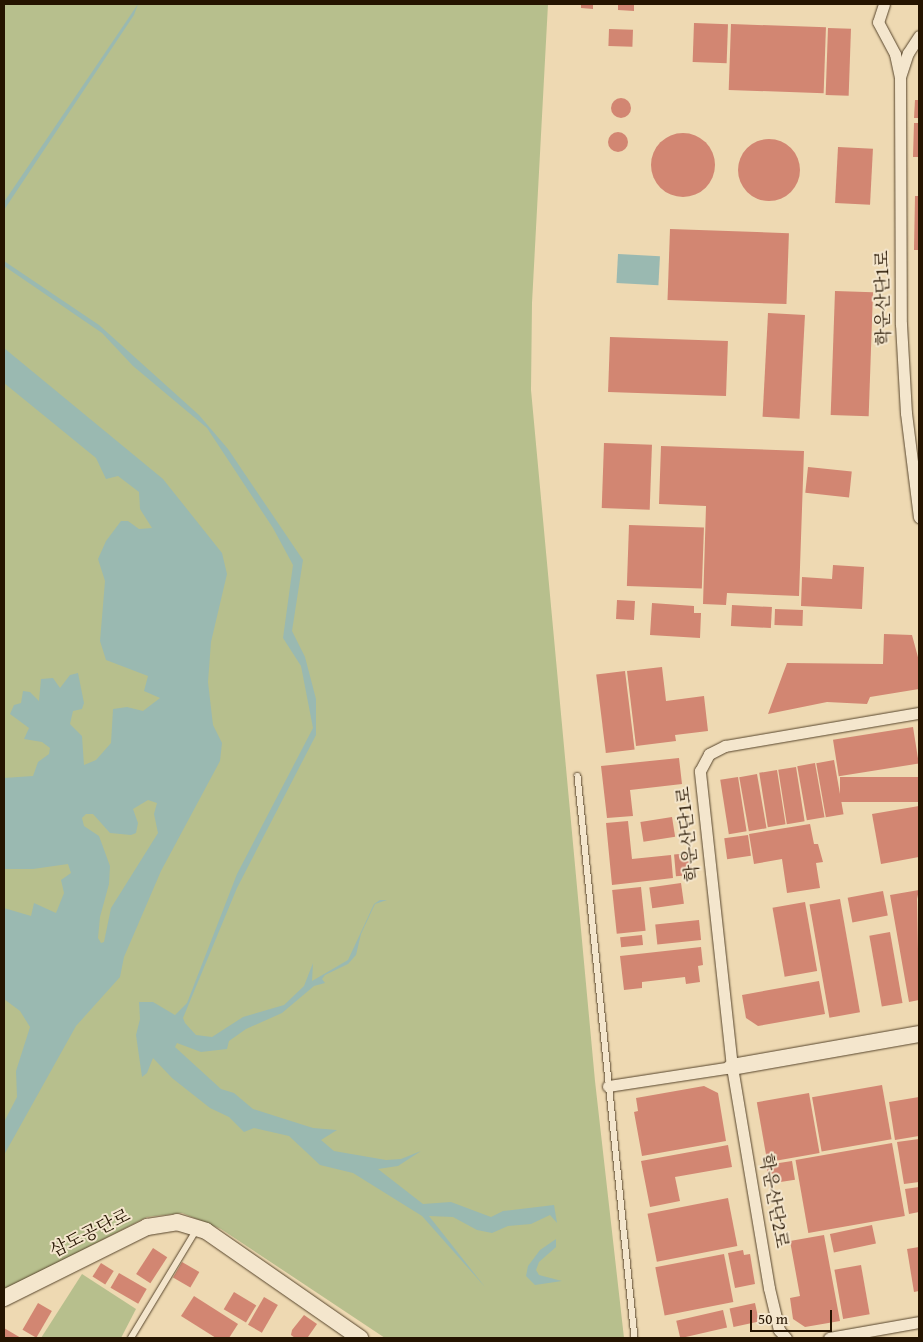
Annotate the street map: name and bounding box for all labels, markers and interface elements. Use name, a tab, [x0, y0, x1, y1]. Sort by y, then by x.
street label: 학운산단1로	[871, 250, 895, 346]
street label: 학운산단1로	[672, 785, 704, 883]
street label: 학운산단2로	[755, 1152, 793, 1250]
street label: 삼도공단로	[46, 1204, 134, 1262]
scale bar	[753, 1300, 836, 1332]
text: 50 m	[758, 1308, 788, 1329]

